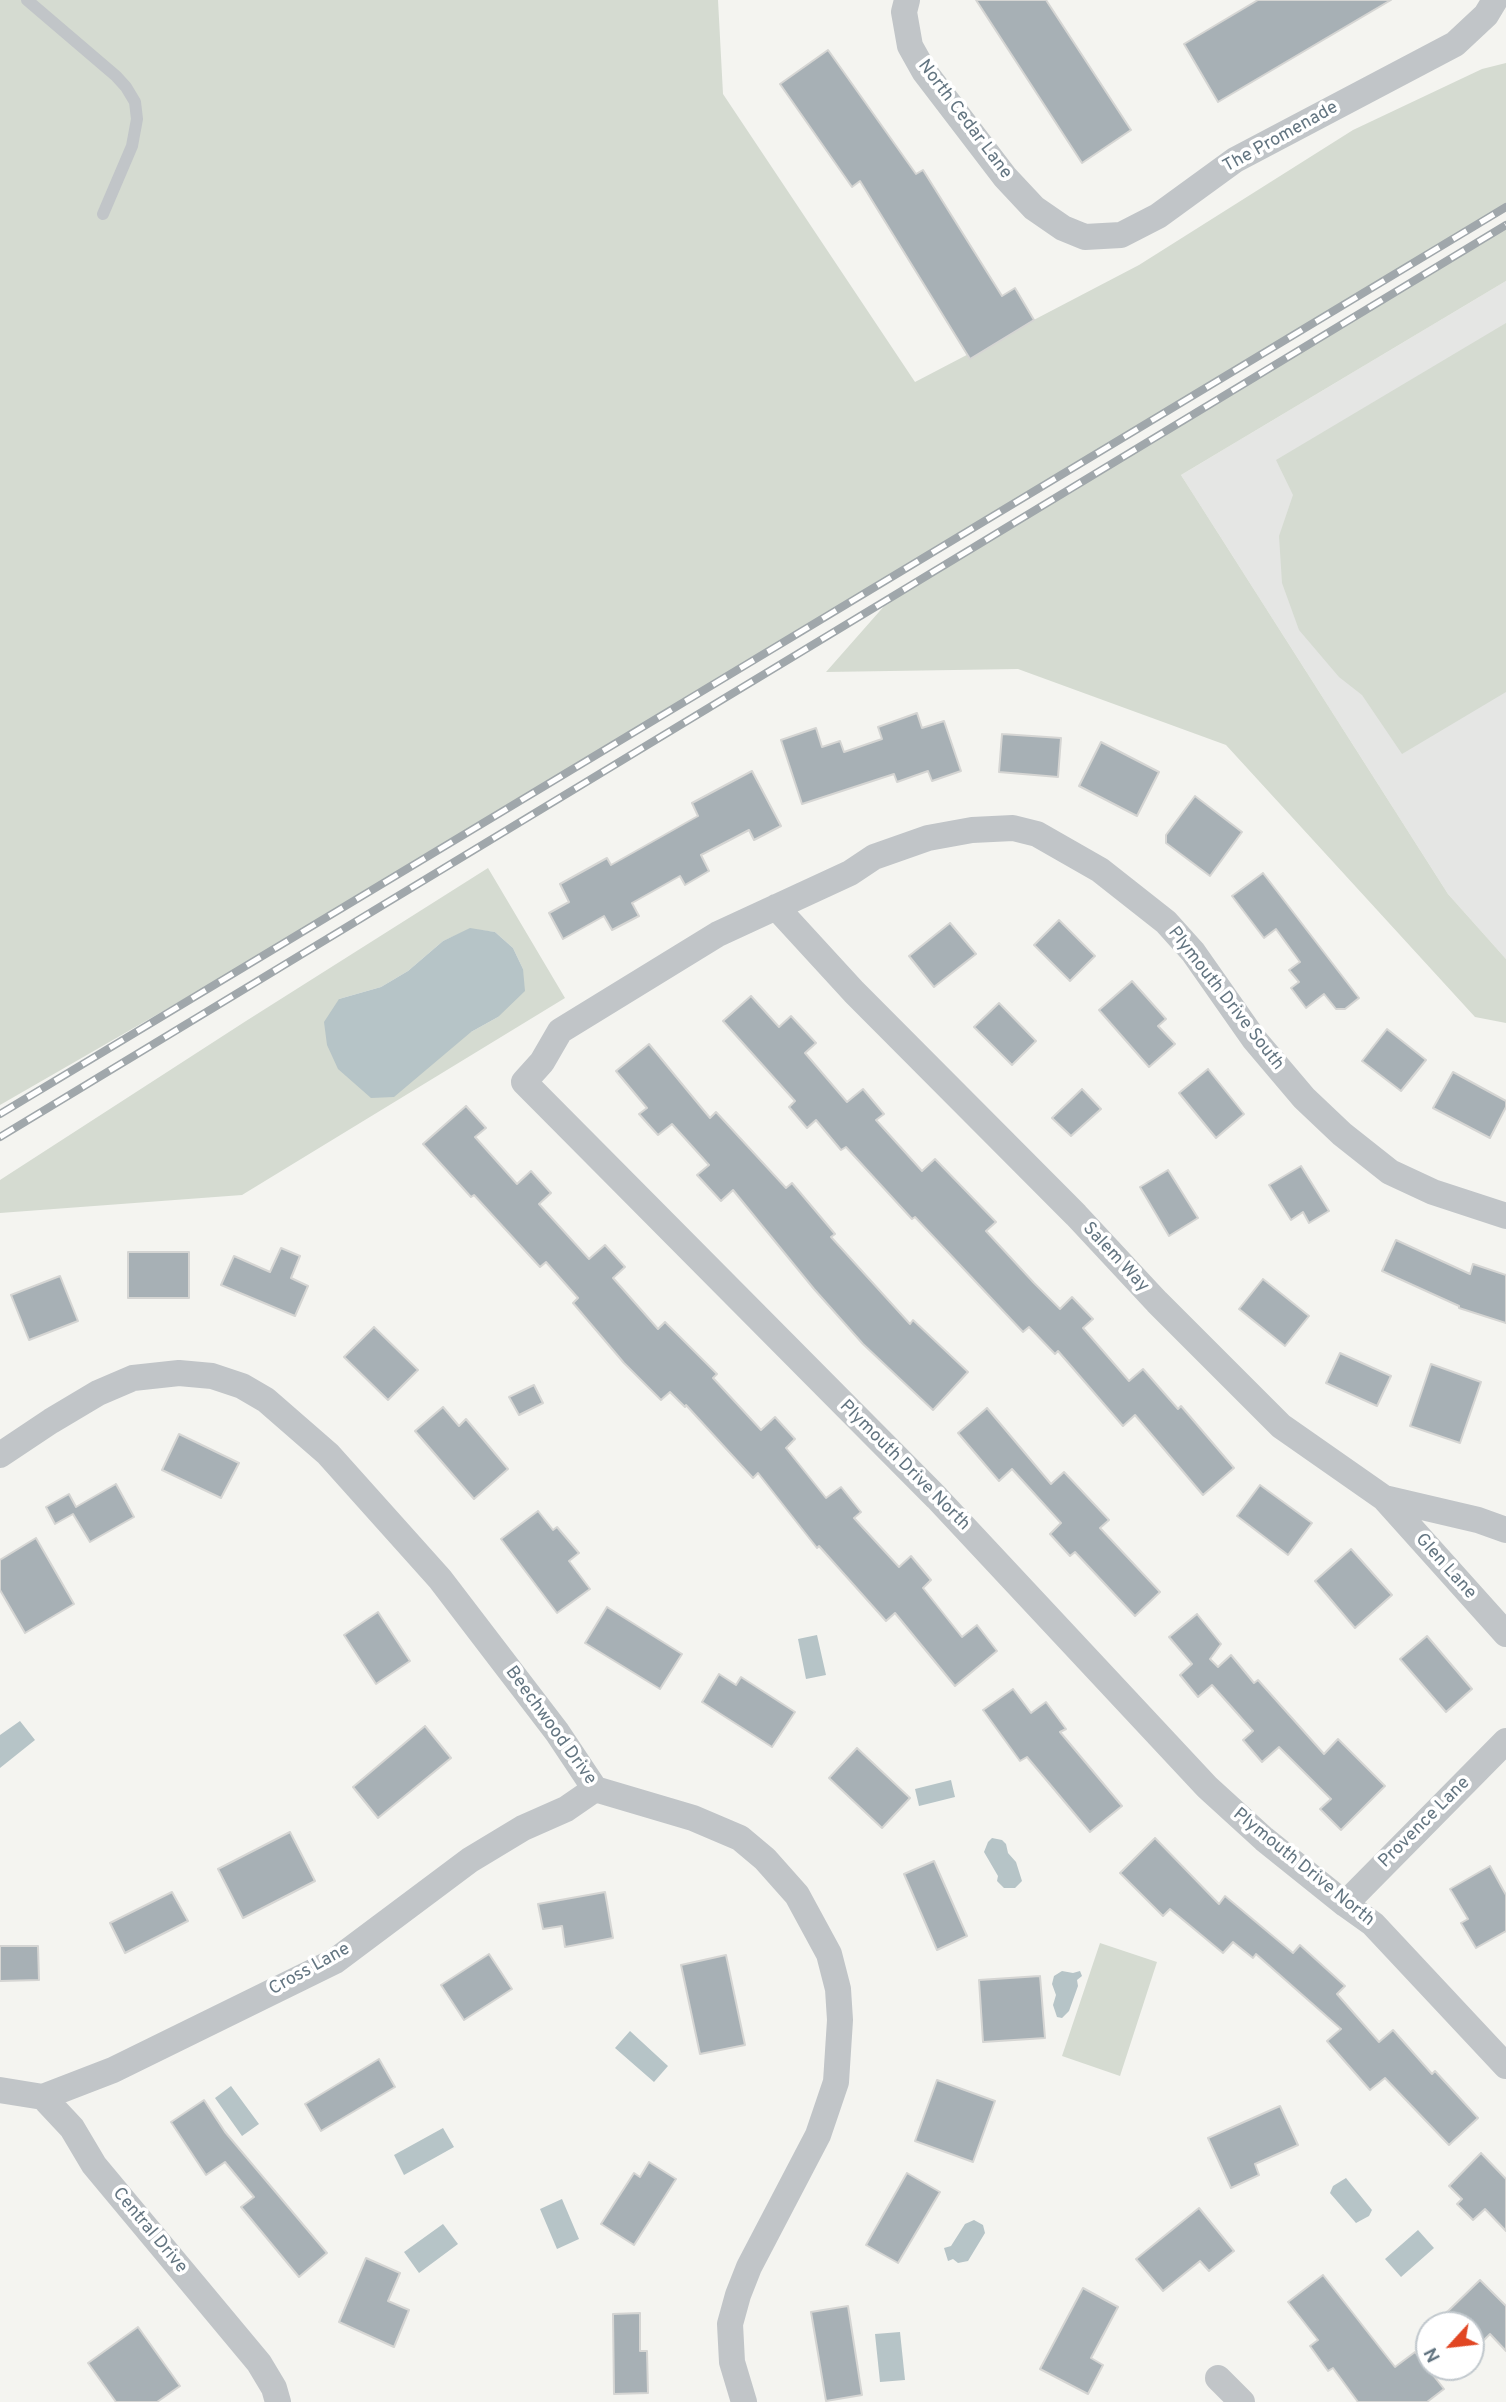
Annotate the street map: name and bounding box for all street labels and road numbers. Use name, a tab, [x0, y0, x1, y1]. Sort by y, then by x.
street label: North Cedar Lane	[912, 56, 1016, 184]
street label: The Promenade	[1220, 98, 1342, 178]
street label: Plymouth Drive South	[1162, 923, 1288, 1075]
street label: Salem Way	[1077, 1218, 1153, 1298]
street label: Plymouth Drive North	[834, 1396, 974, 1536]
street label: Glen Lane	[1410, 1530, 1480, 1604]
street label: Beechwood Drive	[500, 1663, 600, 1789]
street label: Provence Lane	[1375, 1773, 1475, 1873]
street label: Plymouth Drive North	[1228, 1804, 1378, 1932]
street label: Cross Lane	[266, 1939, 354, 2001]
street label: Central Drive	[107, 2184, 191, 2278]

